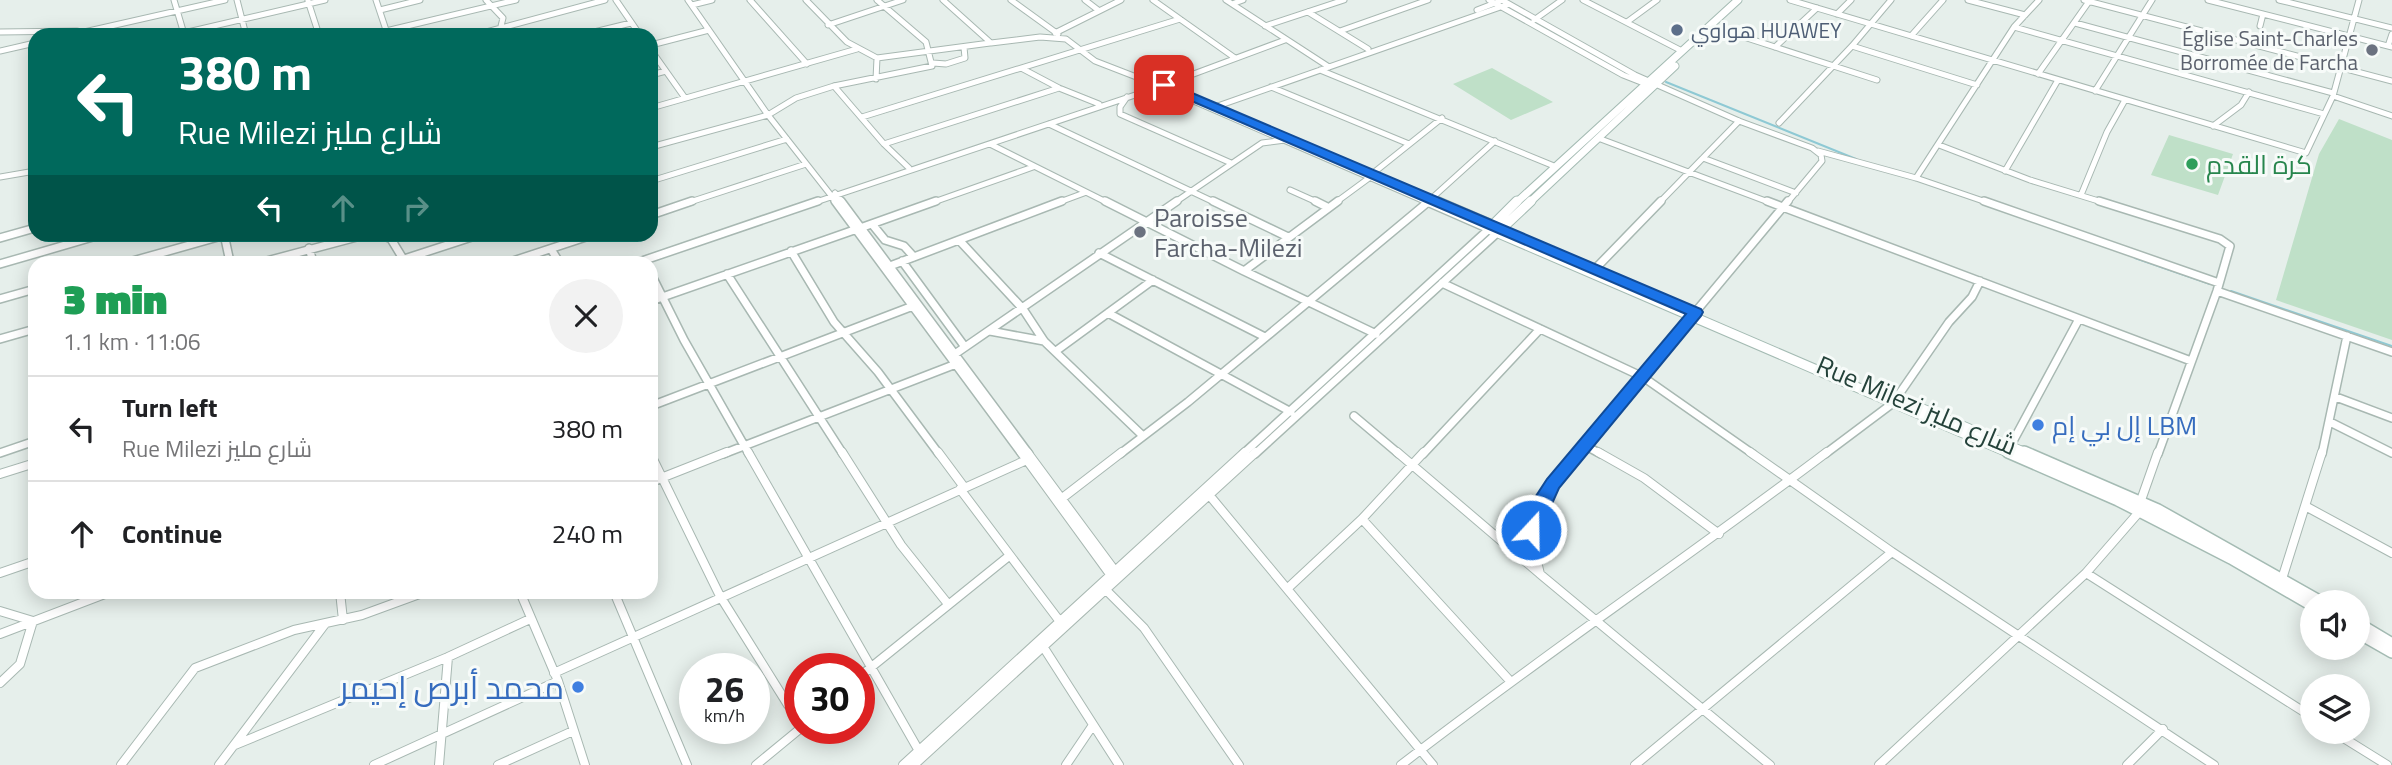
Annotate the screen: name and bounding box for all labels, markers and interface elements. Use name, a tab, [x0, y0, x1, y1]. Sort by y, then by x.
place label: هواوي HUAWEY	[1691, 14, 1842, 47]
marker: هواوي HUAWEY	[1669, 22, 1685, 38]
place label: Église Saint-Charles Borromée de Farcha	[2180, 22, 2358, 78]
text: 380 m	[178, 34, 312, 109]
marker: Église Saint-Charles Borromée de Farcha	[2364, 42, 2380, 58]
pin	[1134, 55, 1194, 115]
icon: left	[63, 56, 154, 147]
icon: arrive	[1145, 66, 1183, 104]
text: Rue Milezi شارع مليز	[178, 108, 442, 156]
place label: كرة القدم	[2206, 145, 2312, 184]
marker: كرة القدم	[2184, 156, 2200, 172]
icon: left	[251, 189, 289, 227]
icon: ahead	[324, 189, 362, 227]
icon: right	[397, 189, 435, 227]
place label: Paroisse Farcha-Milezi	[1154, 198, 1303, 267]
marker: Paroisse Farcha-Milezi	[1132, 224, 1148, 240]
text: 3 min	[63, 266, 167, 330]
button: close	[549, 279, 623, 353]
text: 1.1 km · 11:06	[63, 324, 201, 359]
street label: Rue Milezi شارع مليز	[1811, 345, 2023, 465]
text: Turn left	[122, 388, 217, 427]
place label: إل بي إم LBM	[2052, 406, 2197, 447]
text: 380 m	[552, 409, 623, 448]
icon: left	[63, 410, 101, 448]
marker: إل بي إم LBM	[2030, 417, 2046, 433]
text: Rue Milezi شارع مليز	[122, 431, 312, 466]
position arrow	[1494, 493, 1568, 567]
text: Continue	[122, 514, 222, 553]
text: 240 m	[552, 514, 623, 553]
icon: ahead	[63, 515, 101, 553]
map controls	[2300, 590, 2370, 744]
button: sound	[2300, 590, 2370, 660]
speed limit sign: 30	[784, 653, 875, 744]
text: 26	[705, 662, 744, 716]
place label: محمد أبرص إحيمر	[338, 663, 564, 711]
button: layers	[2300, 674, 2370, 744]
marker: محمد أبرص إحيمر	[570, 679, 586, 695]
text: km/h	[704, 702, 745, 729]

